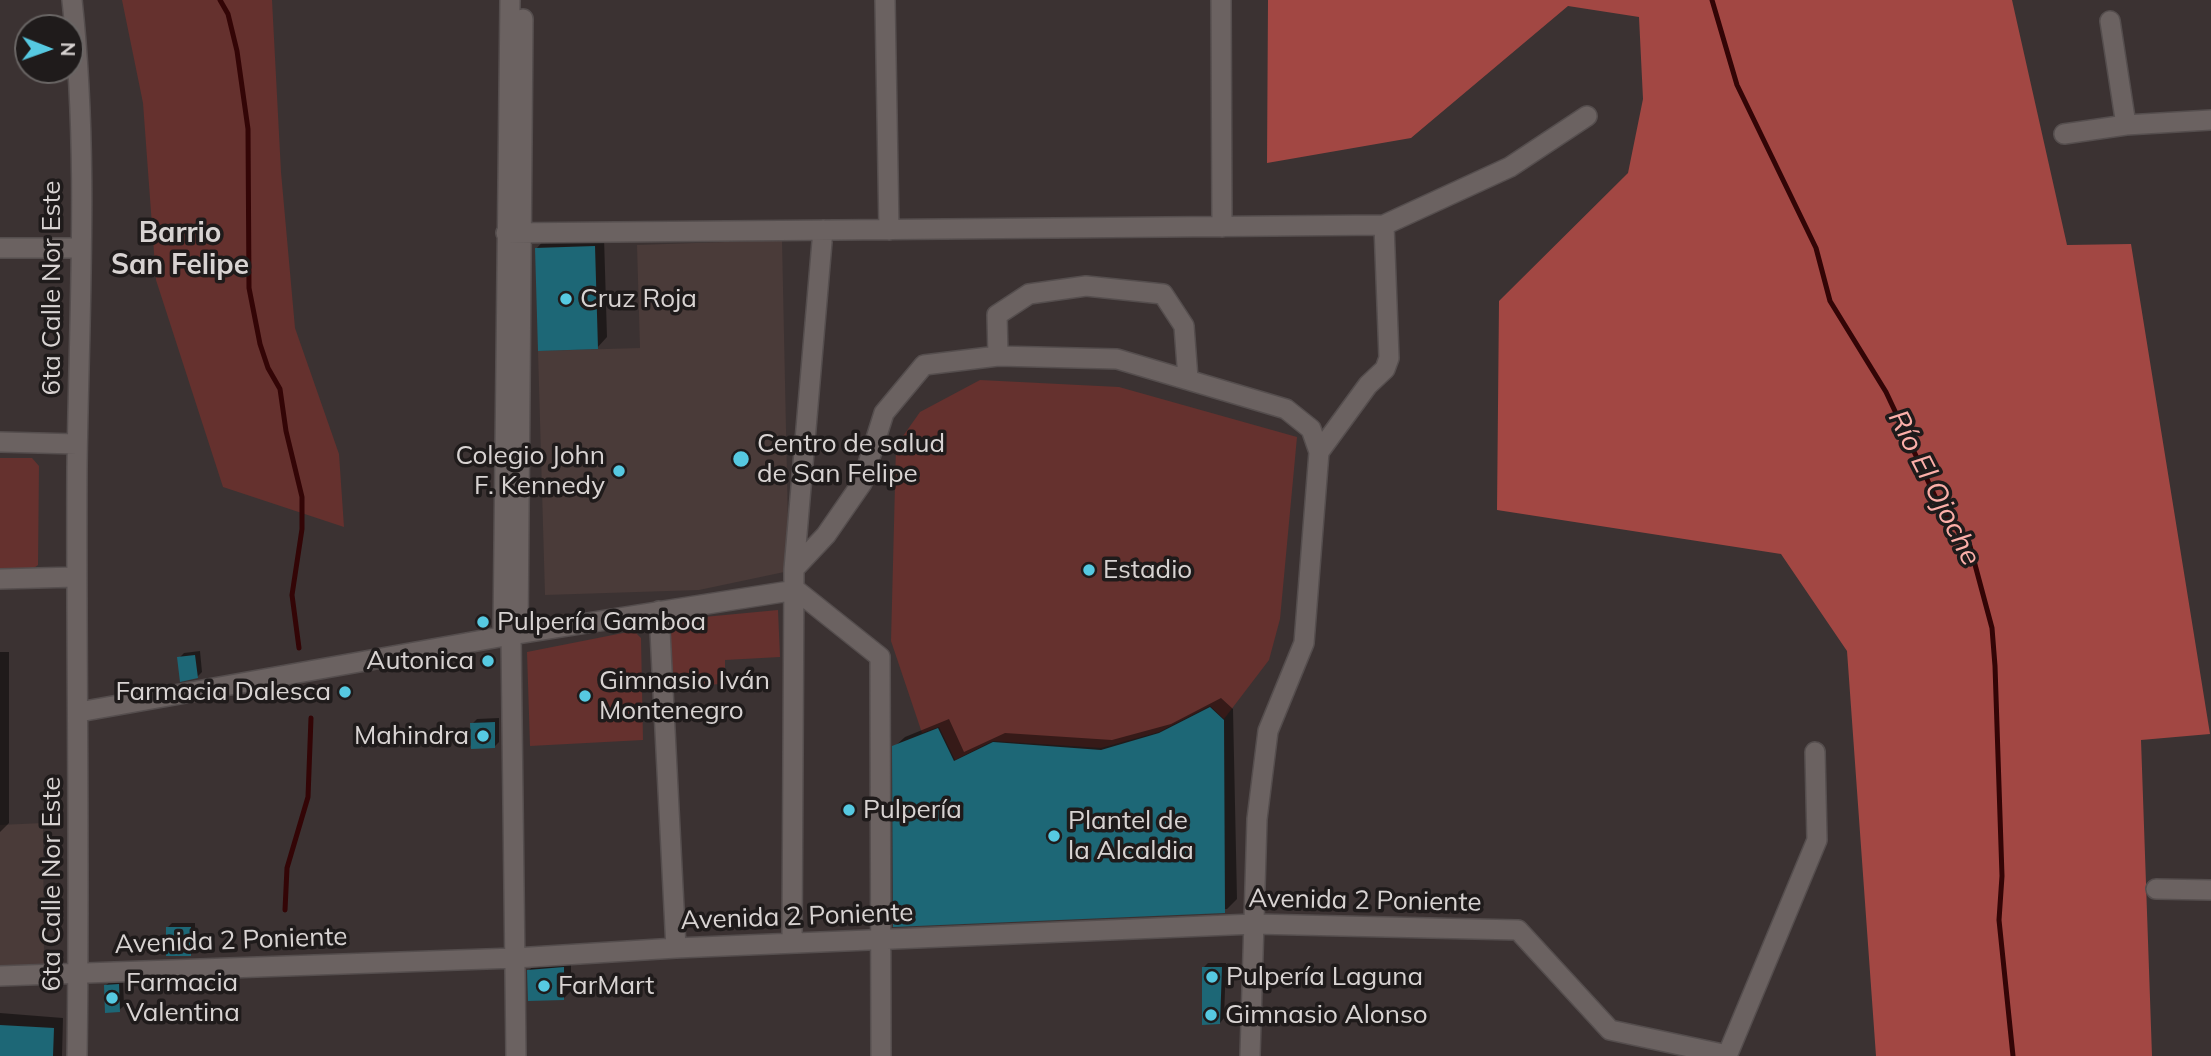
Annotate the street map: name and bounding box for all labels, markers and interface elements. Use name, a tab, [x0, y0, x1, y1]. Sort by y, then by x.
north arrow	[14, 14, 84, 84]
text: N	[56, 42, 80, 57]
street label: 6ta Calle Nor Este	[36, 181, 68, 395]
district label: Barrio San Felipe	[111, 217, 249, 283]
place label: Cruz Roja	[580, 283, 697, 315]
marker: Cruz Roja	[558, 291, 574, 307]
water label: Río El Ojoche	[1881, 405, 1987, 571]
place label: Centro de salud de San Felipe	[757, 428, 945, 490]
place label: Colegio John F. Kennedy	[456, 440, 605, 502]
marker: Centro de salud de San Felipe	[731, 449, 751, 469]
marker: Colegio John F. Kennedy	[611, 463, 627, 479]
place label: Estadio	[1103, 554, 1192, 586]
marker: Estadio	[1081, 562, 1097, 578]
place label: Pulpería Gamboa	[497, 606, 706, 638]
marker: Pulpería Gamboa	[475, 614, 491, 630]
place label: Autonica	[366, 645, 474, 677]
marker: Autonica	[480, 653, 496, 669]
place label: Gimnasio Iván Montenegro	[599, 665, 770, 726]
place label: Farmacia Dalesca	[115, 676, 331, 708]
marker: Farmacia Dalesca	[337, 684, 353, 700]
marker: Gimnasio Iván Montenegro	[577, 688, 593, 704]
place label: Mahindra	[354, 720, 469, 752]
marker: Mahindra	[475, 728, 491, 744]
street label: 6ta Calle Nor Este	[36, 777, 68, 991]
place label: Pulpería	[863, 794, 962, 826]
marker: Pulpería	[841, 802, 857, 818]
place label: Plantel de la Alcaldia	[1068, 805, 1194, 866]
marker: Plantel de la Alcaldia	[1046, 828, 1062, 844]
street label: Avenida 2 Poniente	[1248, 883, 1482, 919]
street label: Avenida 2 Poniente	[680, 897, 914, 937]
street label: Avenida 2 Poniente	[114, 921, 348, 961]
place label: Pulpería Laguna	[1226, 961, 1423, 993]
place label: Farmacia Valentina	[126, 967, 240, 1028]
marker: Pulpería Laguna	[1204, 969, 1220, 985]
place label: FarMart	[558, 970, 654, 1002]
marker: FarMart	[536, 978, 552, 994]
marker: Farmacia Valentina	[104, 990, 120, 1006]
place label: Gimnasio Alonso	[1225, 999, 1428, 1031]
marker: Gimnasio Alonso	[1203, 1007, 1219, 1023]

